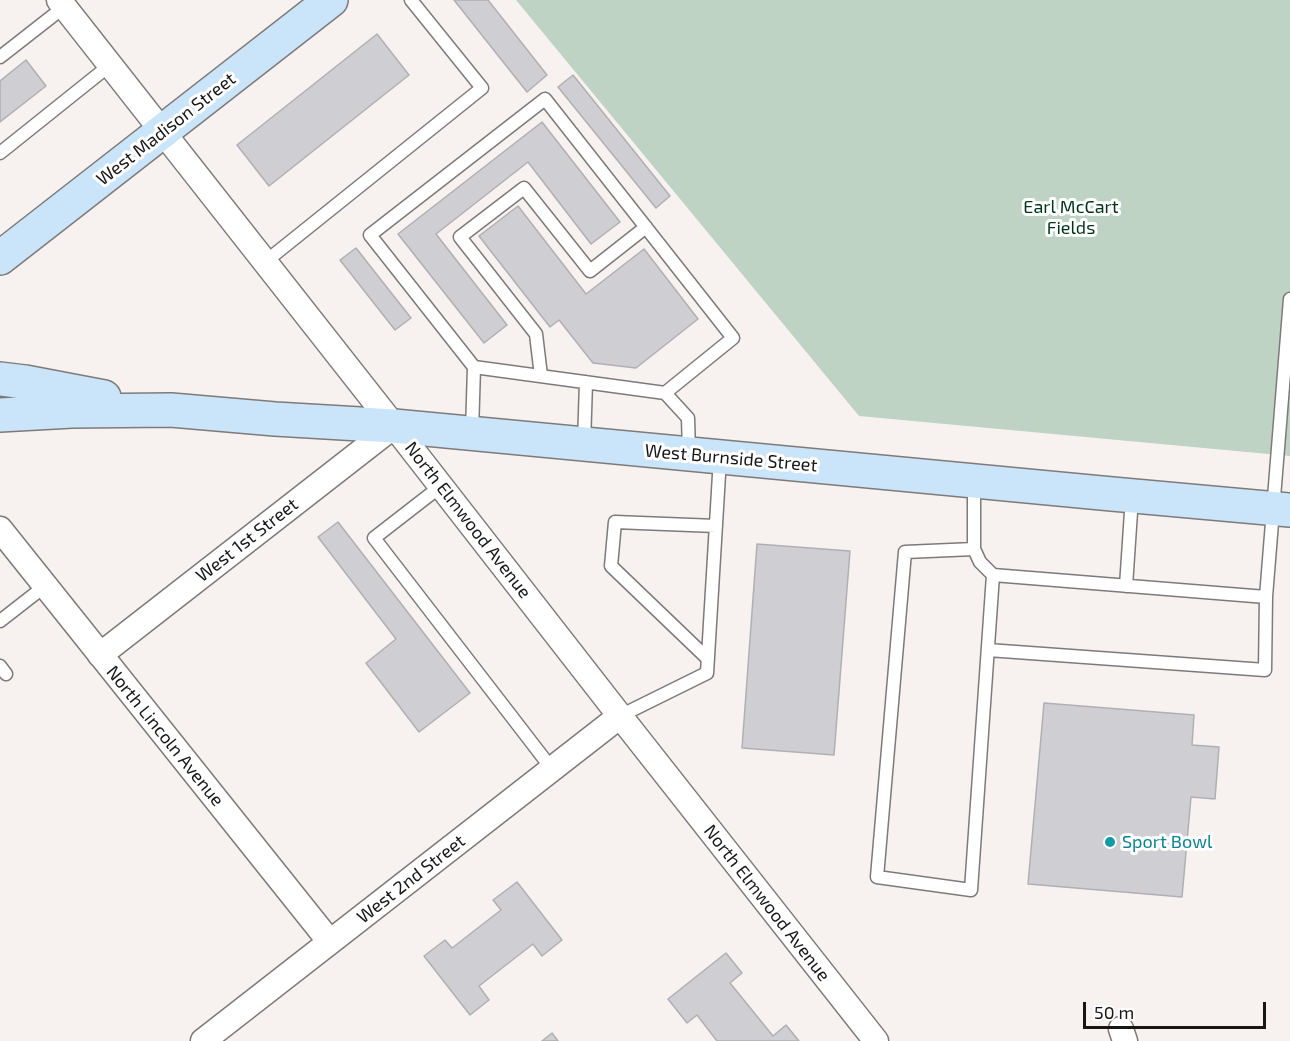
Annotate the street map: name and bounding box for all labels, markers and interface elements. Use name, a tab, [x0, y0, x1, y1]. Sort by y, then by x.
street label: West Madison Street	[92, 68, 240, 190]
park label: Earl McCart Fields	[1023, 196, 1119, 238]
street label: North Elmwood Avenue	[400, 437, 536, 603]
street label: West Burnside Street	[644, 440, 818, 476]
street label: West 1st Street	[192, 493, 302, 587]
street label: North Lincoln Avenue	[102, 661, 228, 811]
street label: North Elmwood Avenue	[699, 820, 835, 986]
street label: West 2nd Street	[353, 830, 469, 928]
place label: Sport Bowl	[1122, 831, 1212, 853]
marker: Sport Bowl	[1103, 835, 1117, 849]
scale bar	[1086, 990, 1269, 1028]
text: 50 m	[1094, 1001, 1134, 1023]

